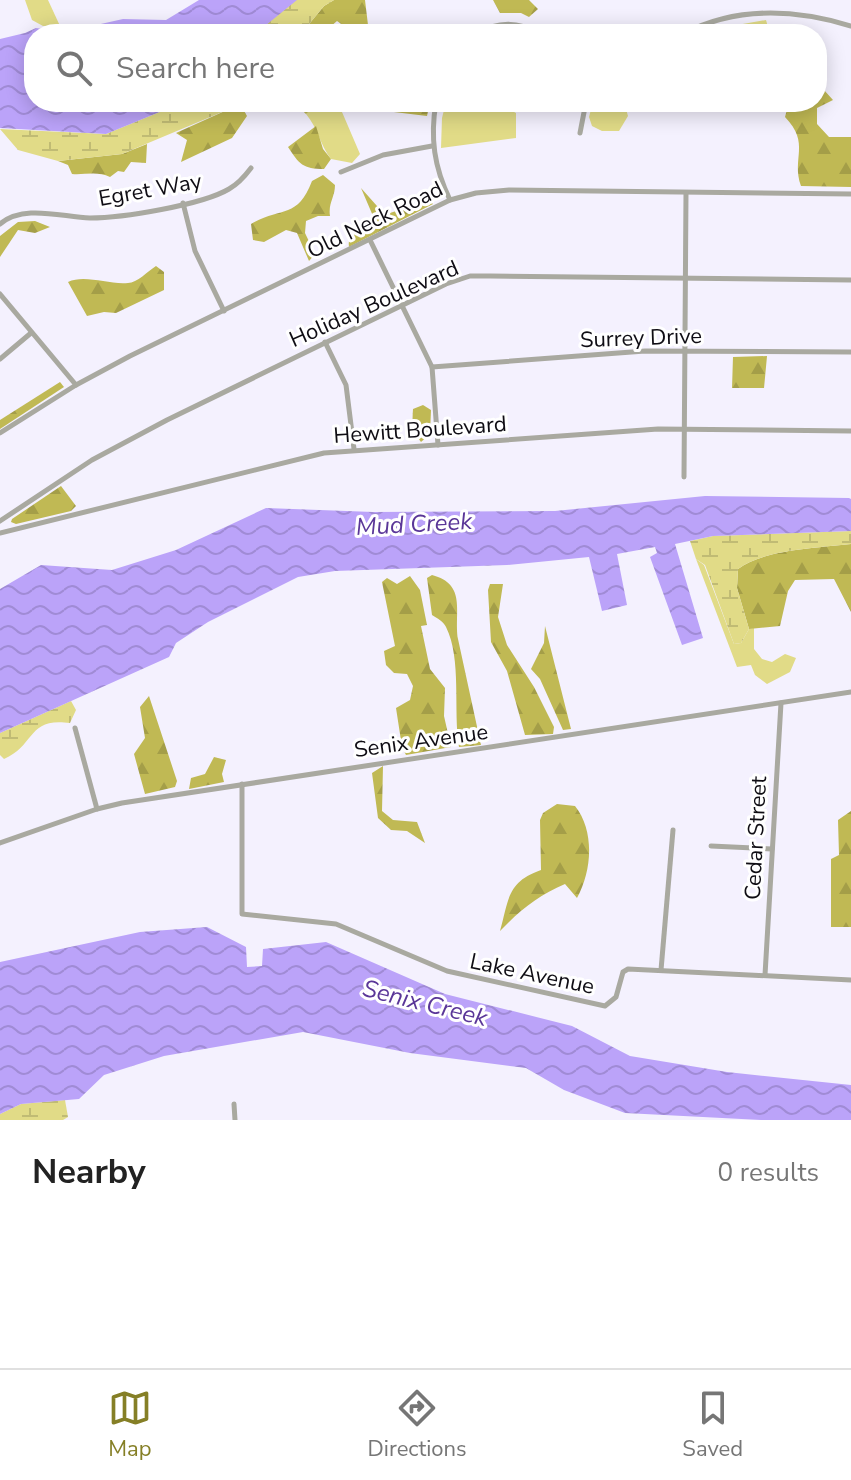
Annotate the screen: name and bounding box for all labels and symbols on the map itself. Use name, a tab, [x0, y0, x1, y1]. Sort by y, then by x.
street label: Egret Way	[96, 166, 205, 214]
street label: Old Neck Road	[302, 174, 448, 266]
street label: Holiday Boulevard	[284, 253, 464, 355]
street label: Surrey Drive	[579, 321, 703, 355]
street label: Hewitt Boulevard	[332, 409, 508, 451]
water label: Mud Creek	[355, 505, 474, 543]
street label: Senix Avenue	[352, 717, 490, 765]
street label: Cedar Street	[738, 775, 774, 901]
street label: Lake Avenue	[467, 946, 597, 1002]
water label: Senix Creek	[359, 972, 492, 1034]

